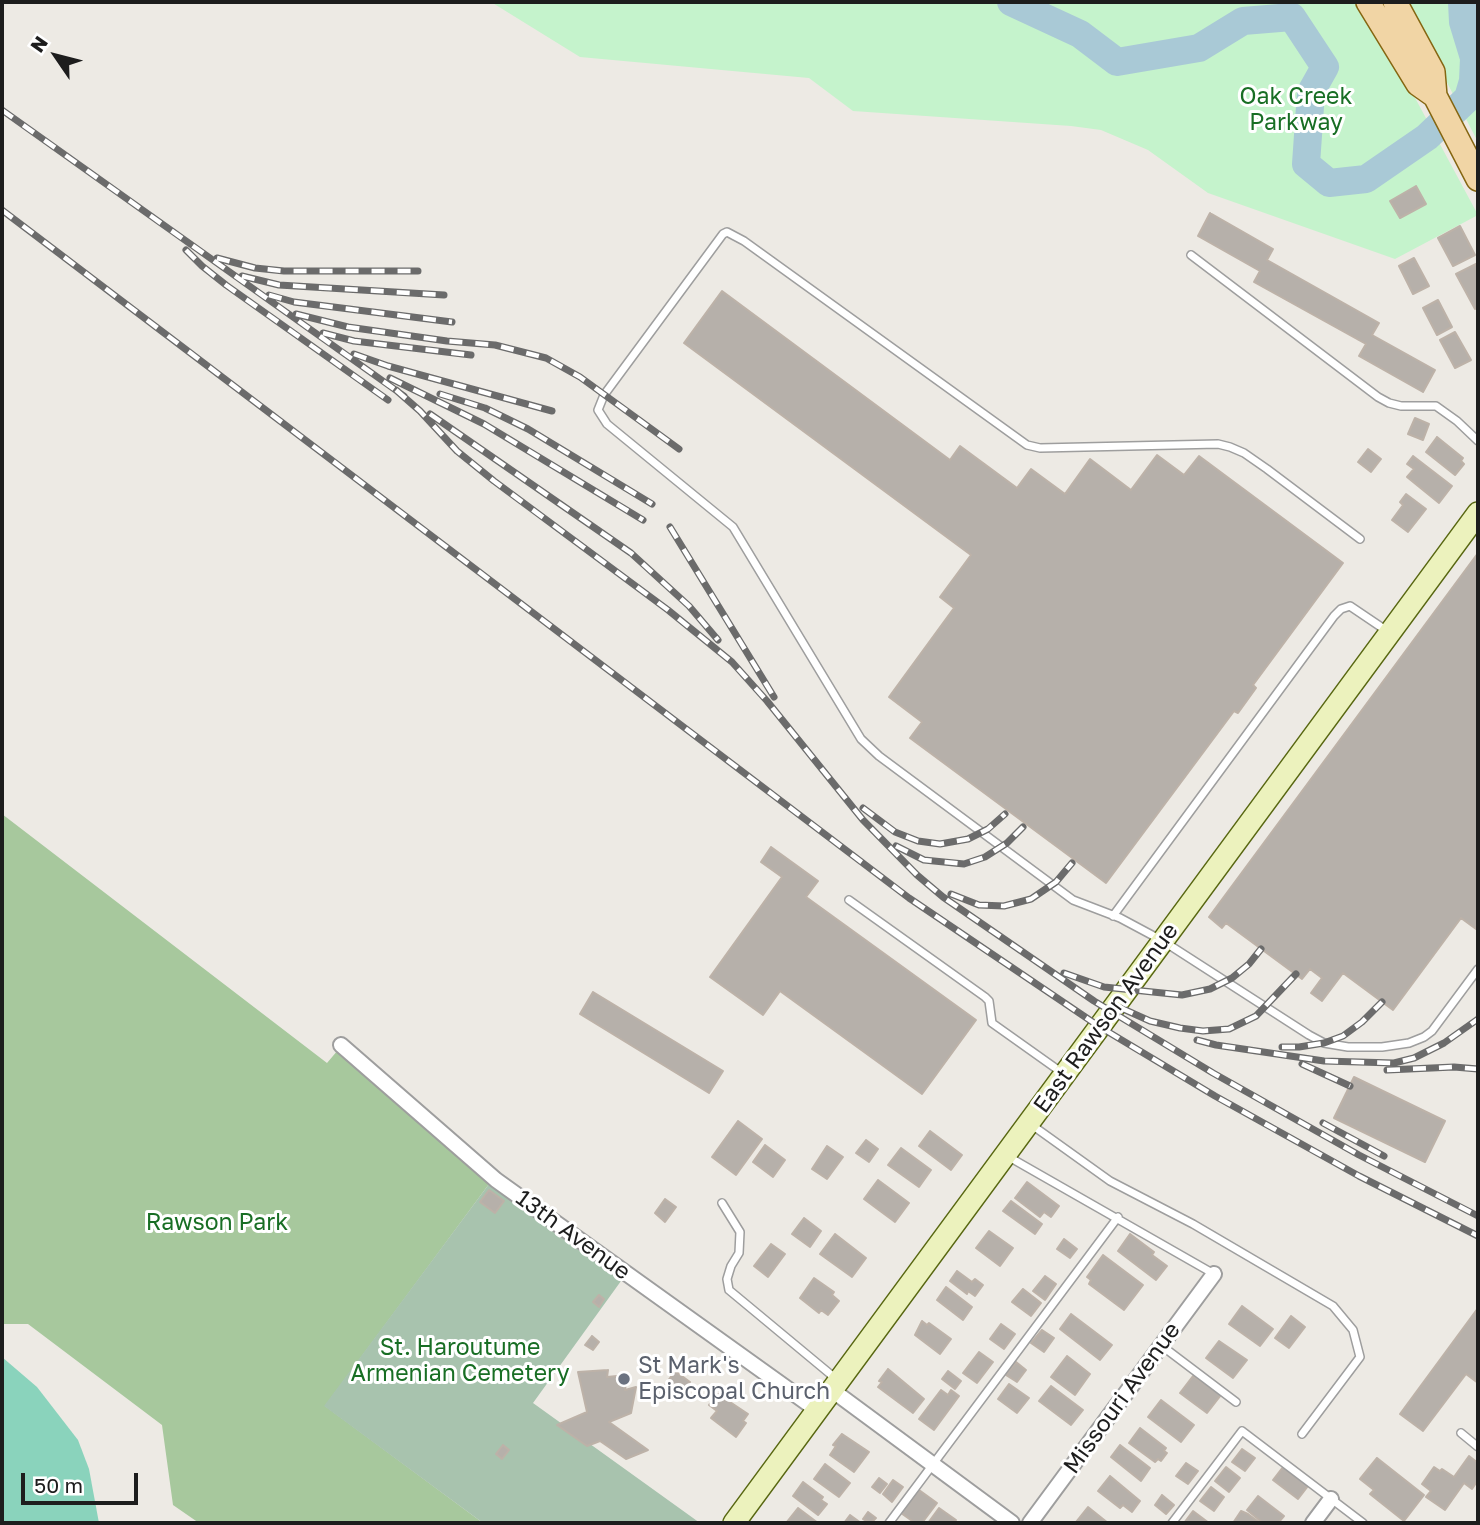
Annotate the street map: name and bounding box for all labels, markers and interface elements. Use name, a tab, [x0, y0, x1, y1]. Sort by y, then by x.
north arrow	[21, 21, 91, 91]
text: N	[25, 31, 52, 56]
park label: Oak Creek Parkway	[1240, 83, 1352, 137]
street label: East Rawson Avenue	[1028, 918, 1184, 1118]
street label: 13th Avenue	[510, 1184, 636, 1286]
park label: Rawson Park	[146, 1209, 288, 1237]
street label: Missouri Avenue	[1058, 1317, 1186, 1479]
park label: St. Haroutume Armenian Cemetery	[350, 1334, 570, 1388]
place label: St Mark's Episcopal Church	[638, 1352, 830, 1406]
marker: St Mark's Episcopal Church	[616, 1371, 632, 1387]
scale bar	[24, 1458, 142, 1502]
text: 50 m	[34, 1472, 83, 1498]

